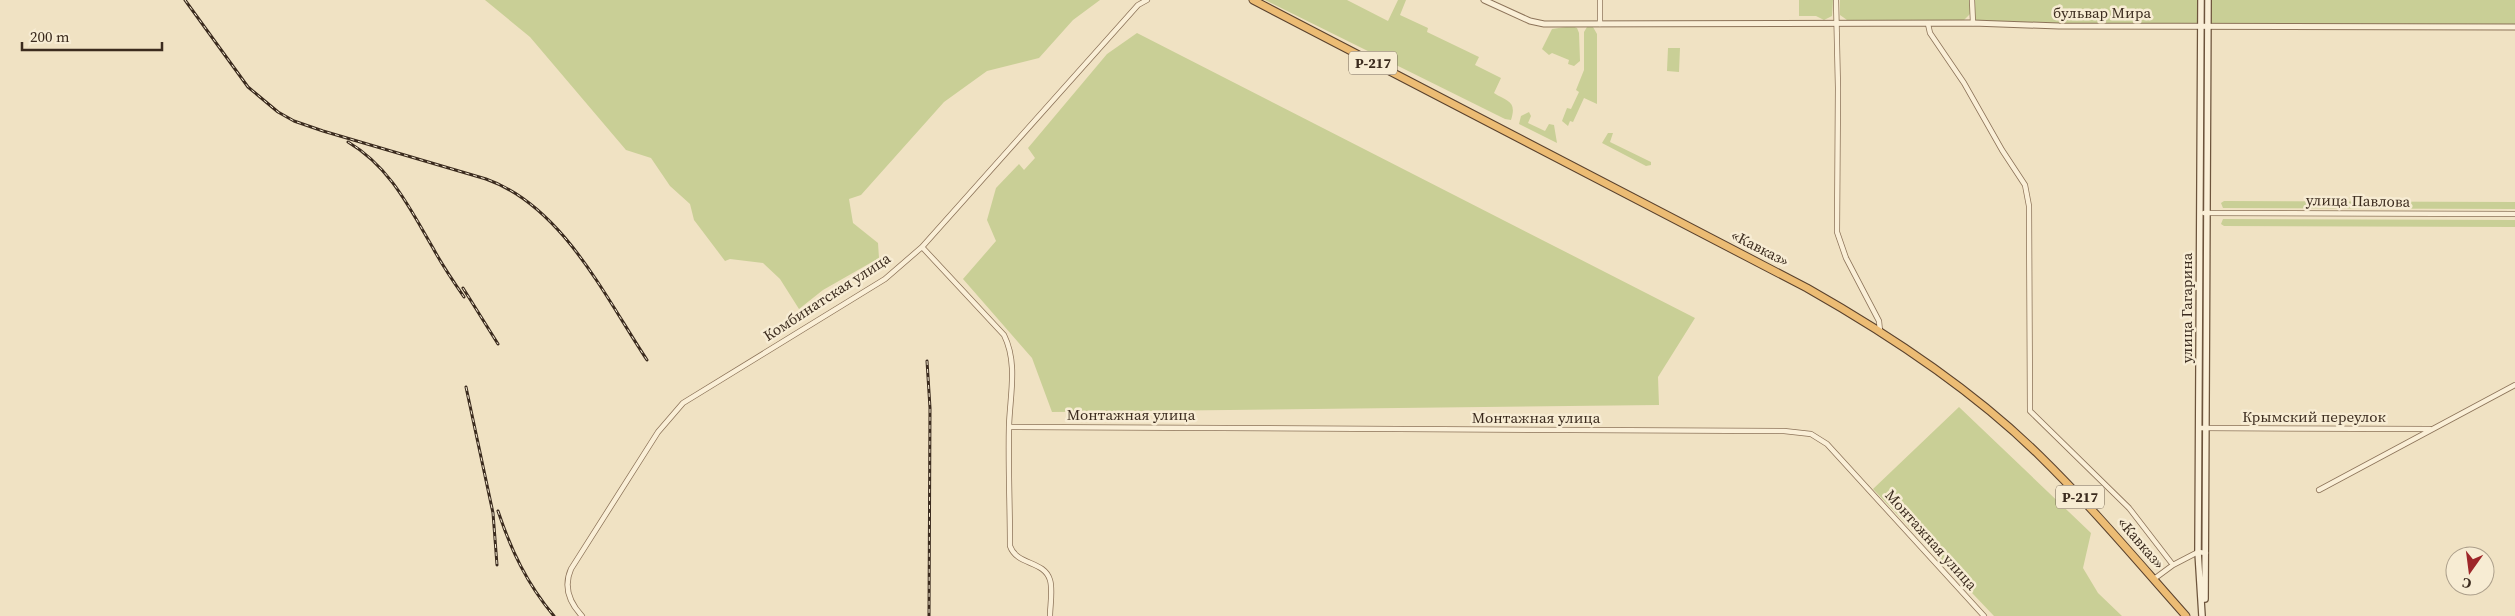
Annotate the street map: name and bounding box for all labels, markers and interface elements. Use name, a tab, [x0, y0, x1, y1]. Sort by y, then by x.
street label: бульвар Мира	[2053, 2, 2151, 23]
scale bar	[22, 20, 162, 52]
text: 200 m	[30, 26, 70, 47]
road number: Р-217	[1349, 52, 1397, 74]
street label: улица Павлова	[2306, 189, 2411, 212]
street label: «Кавказ»	[1728, 224, 1793, 271]
street label: Комбинатская улица	[759, 247, 895, 346]
street label: улица Гагарина	[2176, 252, 2197, 363]
street label: Монтажная улица	[1067, 404, 1196, 425]
street label: Крымский переулок	[2242, 406, 2387, 427]
street label: Монтажная улица	[1472, 407, 1601, 428]
street label: Монтажная улица	[1881, 485, 1982, 595]
road number: Р-217	[2056, 486, 2104, 508]
street label: «Кавказ»	[2113, 512, 2170, 573]
north arrow	[2445, 546, 2495, 596]
text: С	[2460, 573, 2474, 594]

